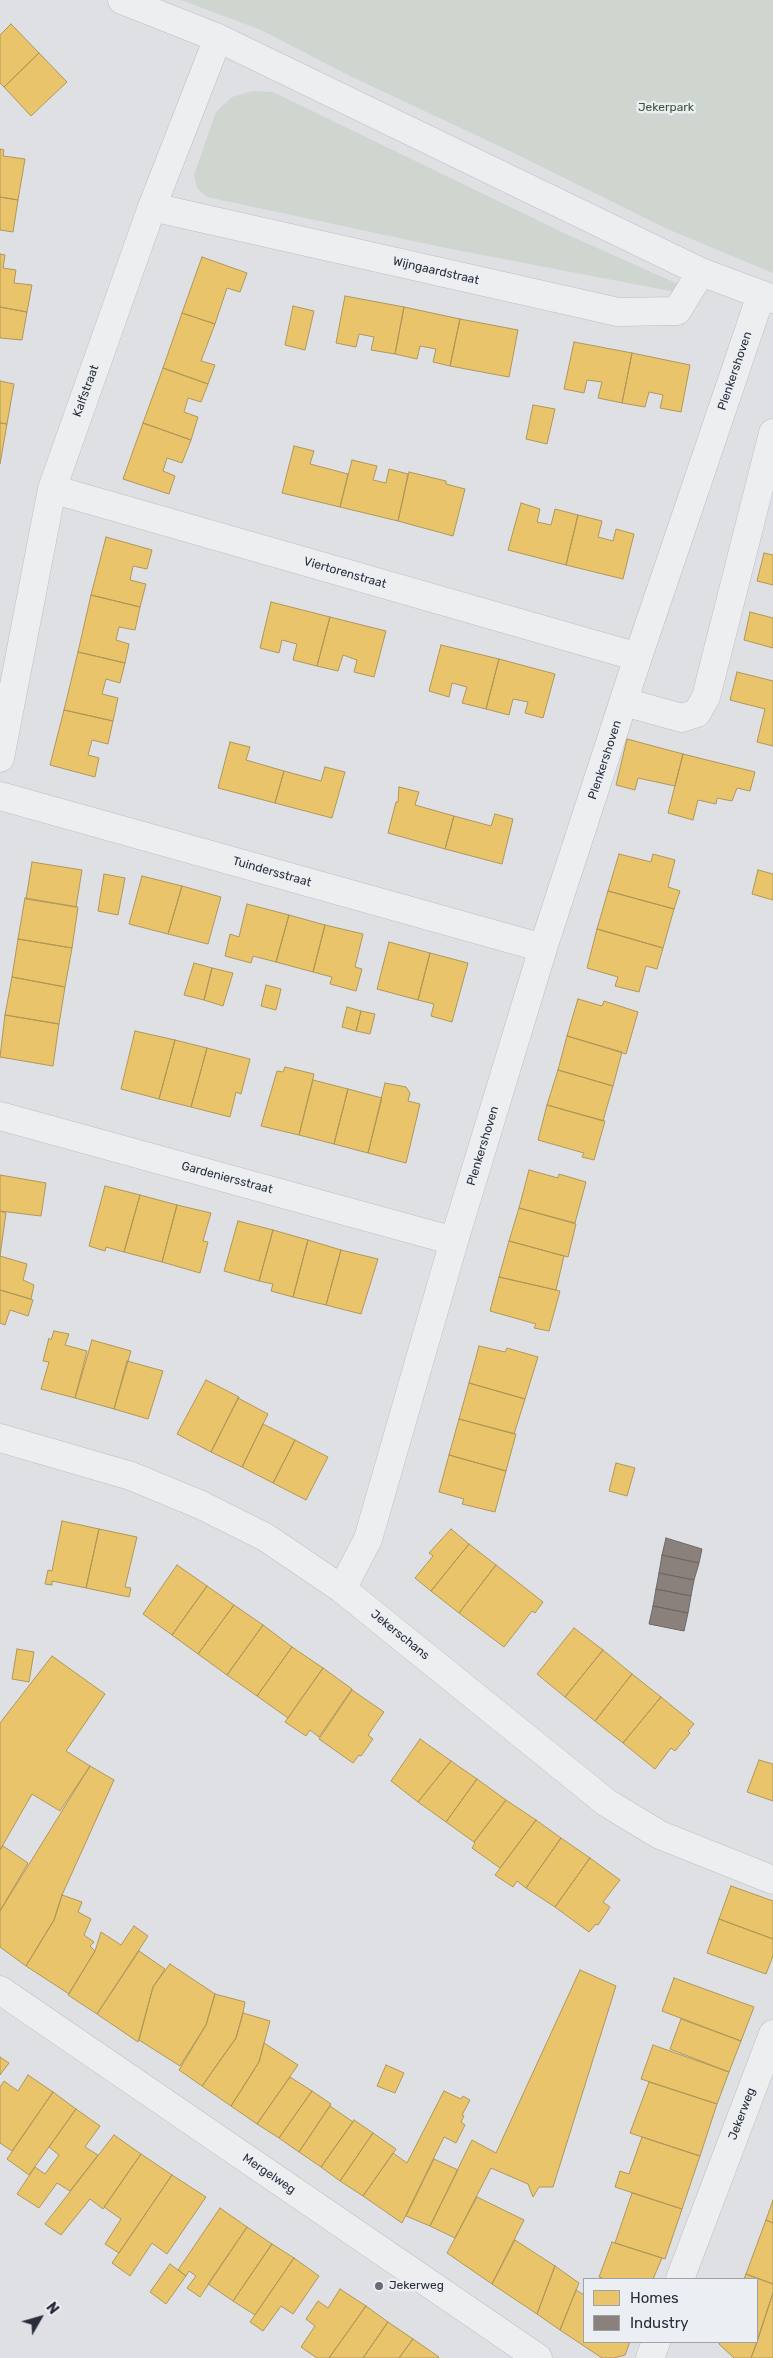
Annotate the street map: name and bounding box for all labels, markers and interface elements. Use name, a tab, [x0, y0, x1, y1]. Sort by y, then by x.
park label: Jekerpark	[638, 101, 694, 115]
street label: Wijngaardstraat	[392, 254, 480, 288]
street label: Plenkershoven	[715, 330, 755, 412]
street label: Kalfstraat	[70, 363, 102, 419]
street label: Viertorenstraat	[302, 554, 388, 592]
street label: Plenkershoven	[585, 719, 625, 801]
street label: Tuindersstraat	[231, 854, 313, 890]
street label: Plenkershoven	[464, 1105, 502, 1187]
street label: Gardeniersstraat	[180, 1159, 274, 1197]
street label: Jekerschans	[368, 1607, 432, 1663]
street label: Jekerweg	[725, 2086, 759, 2142]
street label: Mergelweg	[240, 2151, 298, 2197]
legend	[583, 2278, 758, 2343]
place label: Jekerweg	[389, 2279, 444, 2293]
marker: Jekerweg	[373, 2280, 385, 2292]
text: Homes	[630, 2289, 679, 2307]
north arrow	[15, 2293, 65, 2343]
text: N	[42, 2299, 62, 2318]
text: Industry	[630, 2314, 689, 2332]

